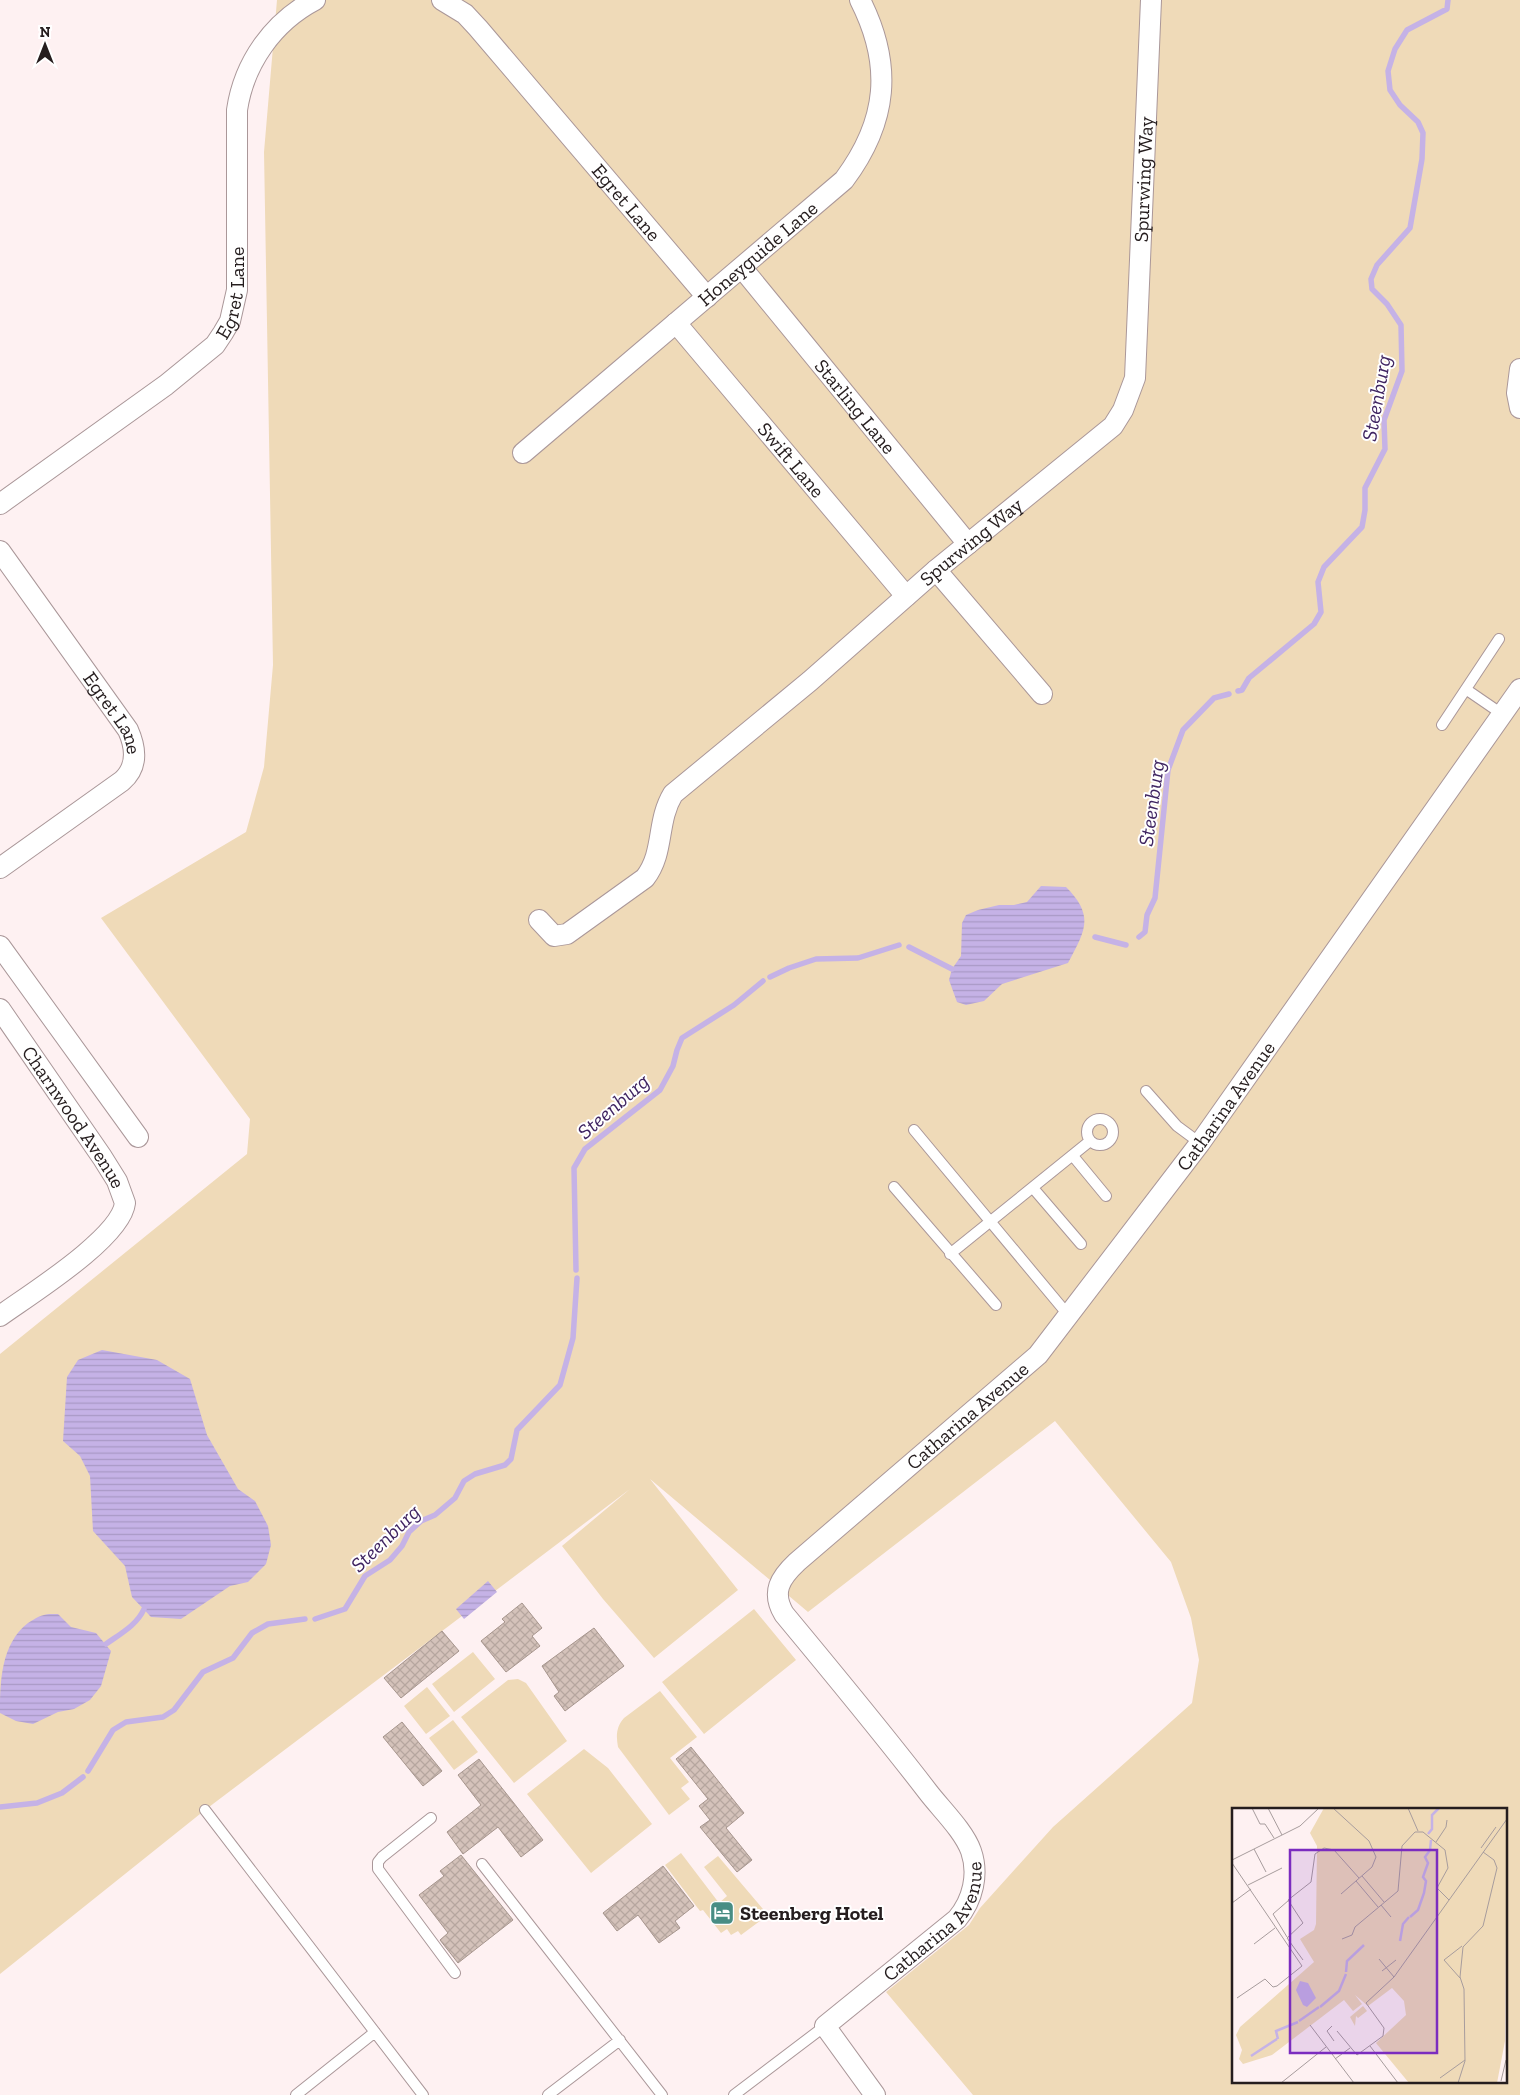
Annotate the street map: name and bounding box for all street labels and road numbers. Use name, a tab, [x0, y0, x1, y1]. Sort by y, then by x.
street label: Spurwing Way	[1129, 115, 1158, 243]
street label: Egret Lane	[587, 159, 666, 246]
street label: Honeyguide Lane	[693, 196, 822, 311]
street label: Egret Lane	[210, 247, 249, 343]
street label: Starling Lane	[810, 354, 901, 459]
street label: Swift Lane	[753, 417, 830, 503]
street label: Spurwing Way	[915, 492, 1028, 591]
street label: Egret Lane	[78, 667, 146, 755]
street label: Catharina Avenue	[1171, 1037, 1280, 1175]
street label: Charnwood Avenue	[17, 1041, 131, 1191]
street label: Catharina Avenue	[901, 1357, 1033, 1475]
street label: Catharina Avenue	[878, 1861, 987, 1986]

